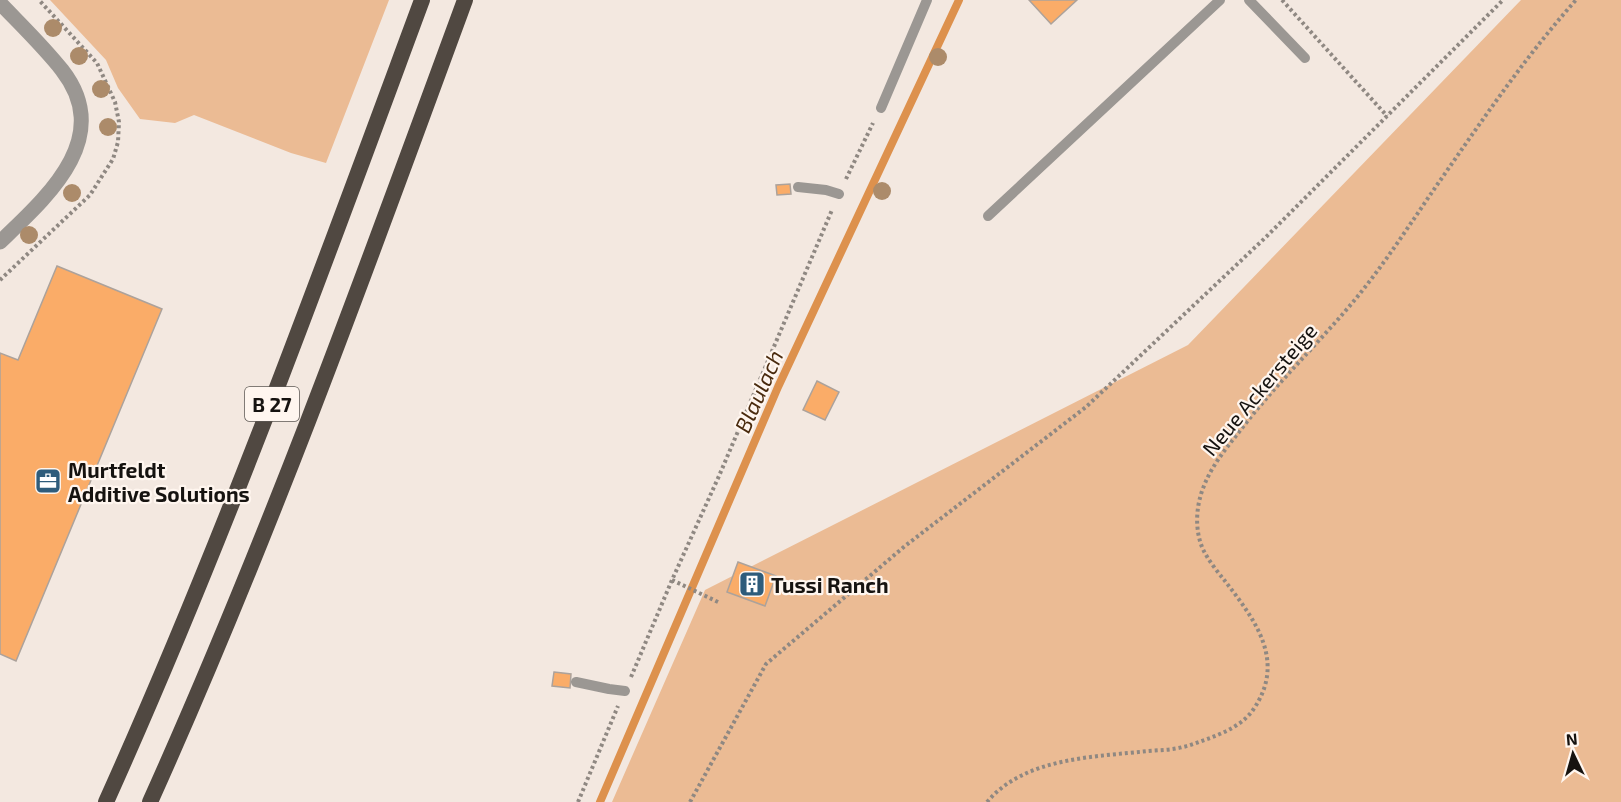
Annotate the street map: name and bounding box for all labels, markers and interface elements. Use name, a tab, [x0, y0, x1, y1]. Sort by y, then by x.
street label: Neue Ackersteige	[1196, 318, 1322, 460]
water label: Blaulach	[728, 346, 788, 436]
road number: B 27	[245, 387, 299, 421]
place label: Murtfeldt Additive Solutions	[68, 457, 250, 506]
office icon: Murtfeldt Additive Solutions	[33, 466, 63, 496]
building icon: Tussi Ranch	[737, 569, 767, 599]
place label: Tussi Ranch	[771, 572, 889, 597]
north arrow	[1543, 724, 1603, 784]
text: N	[1565, 729, 1578, 749]

